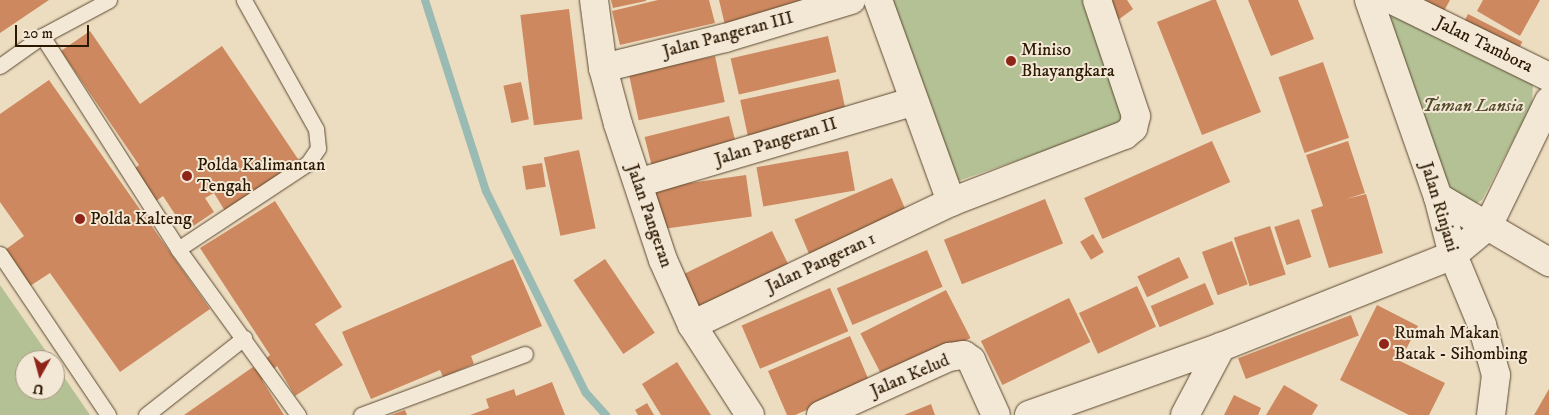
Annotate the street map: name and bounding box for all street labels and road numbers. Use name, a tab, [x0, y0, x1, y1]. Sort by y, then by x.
street label: Jalan Pangeran III	[660, 7, 796, 63]
street label: Jalan Tambora	[1432, 12, 1536, 78]
street label: Jalan Pangeran II	[712, 113, 840, 171]
street label: Jalan Rinjani	[1415, 159, 1463, 255]
street label: Jalan Pangeran	[621, 161, 677, 271]
street label: Jalan Pangeran 1	[763, 228, 879, 298]
street label: Jalan Kelud	[867, 350, 953, 402]

